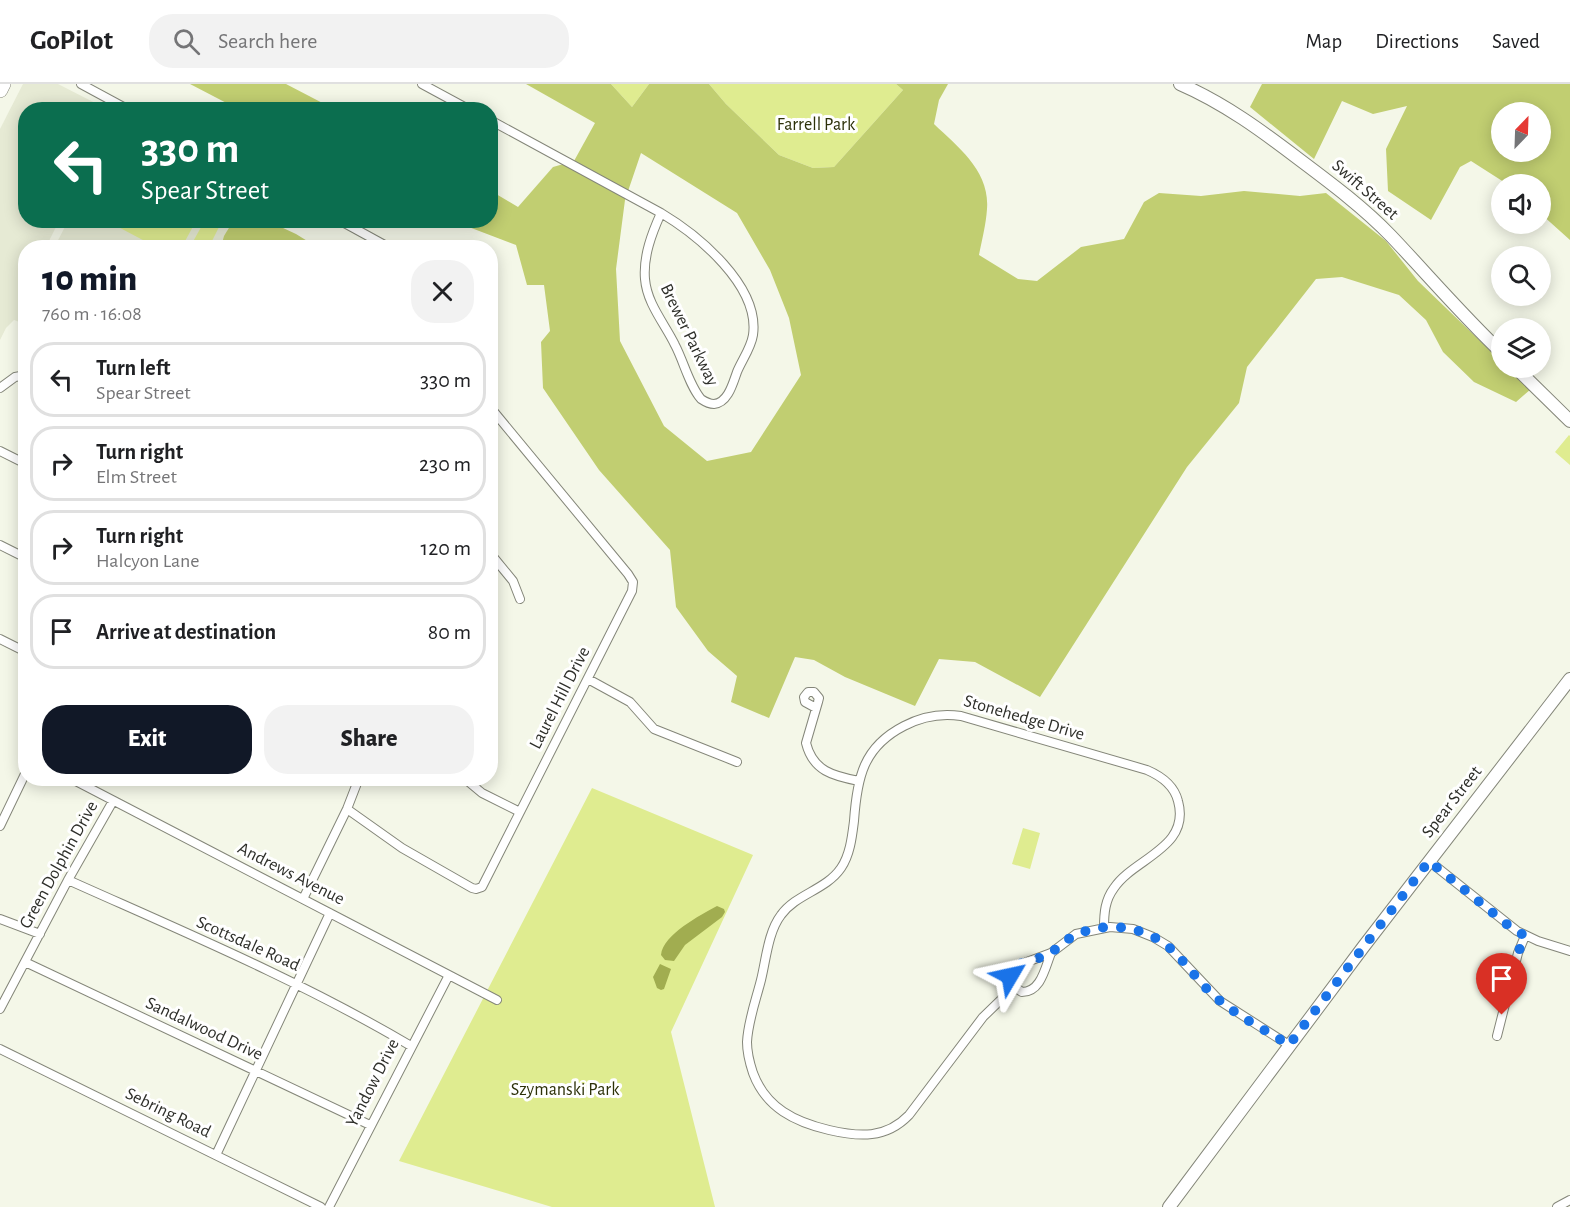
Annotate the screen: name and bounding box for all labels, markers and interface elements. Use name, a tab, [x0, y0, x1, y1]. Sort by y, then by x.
search box	[149, 14, 569, 68]
icon: search	[170, 25, 203, 58]
text: GoPilot	[30, 27, 113, 55]
text: Search here	[218, 30, 318, 52]
text: Map	[1306, 31, 1342, 52]
text: Directions	[1375, 31, 1459, 52]
text: Saved	[1492, 31, 1540, 52]
north arrow	[1491, 102, 1551, 162]
map controls	[1491, 102, 1551, 378]
park label: Farrell Park	[777, 116, 856, 134]
icon: left	[42, 126, 120, 204]
text: 330 m	[141, 128, 239, 170]
street label: Swift Street	[1328, 157, 1402, 224]
button: sound	[1491, 174, 1551, 234]
text: Spear Street	[141, 177, 269, 204]
button: search	[1491, 246, 1551, 306]
button: close	[411, 260, 474, 323]
text: 10 min	[42, 261, 137, 297]
street label: Brewer Parkway	[657, 281, 722, 389]
text: 760 m · 16:08	[42, 304, 142, 324]
button: layers	[1491, 318, 1551, 378]
text: Turn left	[96, 357, 170, 379]
icon: left	[45, 363, 78, 396]
text: 330 m	[420, 369, 471, 391]
text: Spear Street	[96, 383, 191, 403]
text: Turn right	[96, 441, 183, 463]
icon: right	[45, 447, 78, 480]
text: 230 m	[419, 453, 471, 475]
text: Elm Street	[96, 467, 177, 487]
text: Turn right	[96, 525, 183, 547]
icon: right	[45, 531, 78, 564]
text: 120 m	[421, 537, 471, 559]
text: Halcyon Lane	[96, 551, 200, 571]
icon: arrive	[45, 615, 78, 648]
text: Arrive at destination	[96, 621, 276, 643]
text: 80 m	[428, 621, 471, 643]
street label: Laurel Hill Drive	[526, 644, 594, 752]
street label: Stonehedge Drive	[962, 692, 1086, 744]
button: Exit	[42, 705, 252, 774]
button: Share	[264, 705, 474, 774]
street label: Spear Street	[1419, 763, 1485, 841]
street label: Green Dolphin Drive	[17, 798, 101, 932]
street label: Andrews Avenue	[235, 839, 347, 909]
street label: Scottsdale Road	[194, 913, 302, 975]
position arrow	[978, 944, 1042, 1008]
pin	[1476, 953, 1527, 1015]
icon: arrive	[1485, 962, 1518, 995]
street label: Sandalwood Drive	[143, 994, 265, 1064]
street label: Yandow Drive	[343, 1036, 403, 1130]
park label: Szymanski Park	[511, 1081, 620, 1099]
street label: Sebring Road	[122, 1085, 214, 1141]

